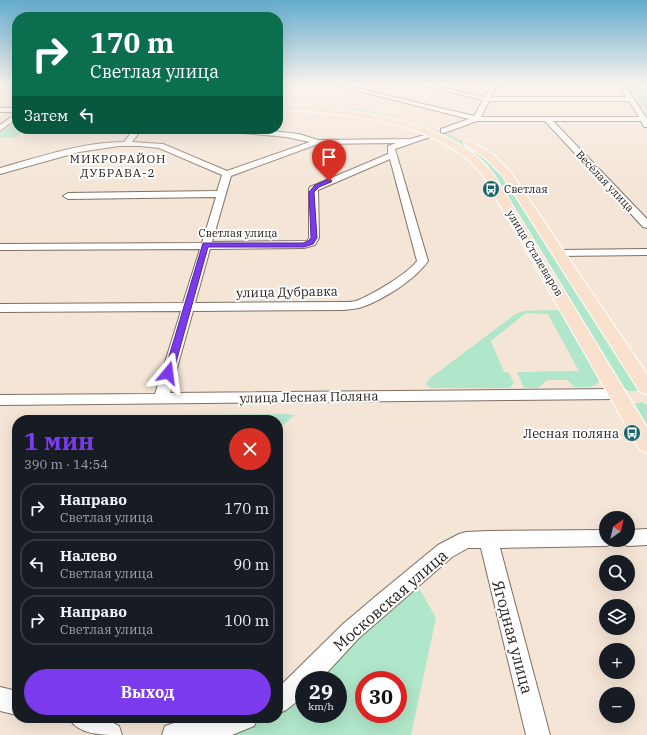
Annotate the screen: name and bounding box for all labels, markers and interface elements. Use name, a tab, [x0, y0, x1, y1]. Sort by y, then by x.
text: 170 m	[90, 24, 174, 61]
icon: right	[24, 28, 76, 80]
text: Светлая улица	[90, 60, 219, 83]
icon: left	[76, 104, 98, 126]
text: Затем	[24, 106, 68, 125]
pin	[312, 140, 346, 181]
icon: arrive	[318, 146, 340, 168]
street label: Весёлая улица	[573, 147, 637, 215]
district label: МИКРОРАЙОН ДУБРАВА-2	[70, 151, 166, 180]
bus stop icon: Светлая	[481, 179, 501, 199]
place label: Светлая	[504, 182, 548, 196]
street label: улица Сталеваров	[504, 207, 566, 299]
street label: Светлая улица	[199, 226, 277, 240]
street label: улица Дубравка	[236, 283, 338, 301]
position arrow	[147, 352, 189, 394]
street label: улица Лесная Поляна	[239, 387, 379, 407]
bus stop icon: Лесная поляна	[622, 423, 642, 443]
text: 1 мин	[24, 425, 94, 457]
place label: Лесная поляна	[523, 425, 619, 442]
button: close	[229, 428, 271, 470]
text: 390 m · 14:54	[24, 456, 108, 473]
text: Направо	[60, 490, 127, 509]
icon: right	[26, 497, 48, 519]
text: 170 m	[224, 499, 269, 518]
text: Светлая улица	[60, 509, 153, 526]
north arrow	[599, 511, 635, 547]
map controls	[599, 511, 635, 723]
street label: Московская улица	[329, 545, 452, 655]
text: Налево	[60, 546, 117, 565]
icon: left	[26, 553, 48, 575]
text: 90 m	[233, 555, 269, 574]
button: search	[599, 555, 635, 591]
text: Светлая улица	[60, 565, 153, 582]
street label: Ягодная улица	[488, 578, 538, 696]
button: layers	[599, 599, 635, 635]
text: Направо	[60, 602, 127, 621]
icon: right	[26, 609, 48, 631]
text: 100 m	[224, 611, 269, 630]
text: Светлая улица	[60, 621, 153, 638]
button: +	[599, 643, 635, 679]
button: Выход	[24, 669, 271, 715]
speed limit sign: 30	[355, 671, 407, 723]
text: 29	[309, 678, 333, 705]
button: −	[599, 687, 635, 723]
text: km/h	[308, 700, 334, 713]

